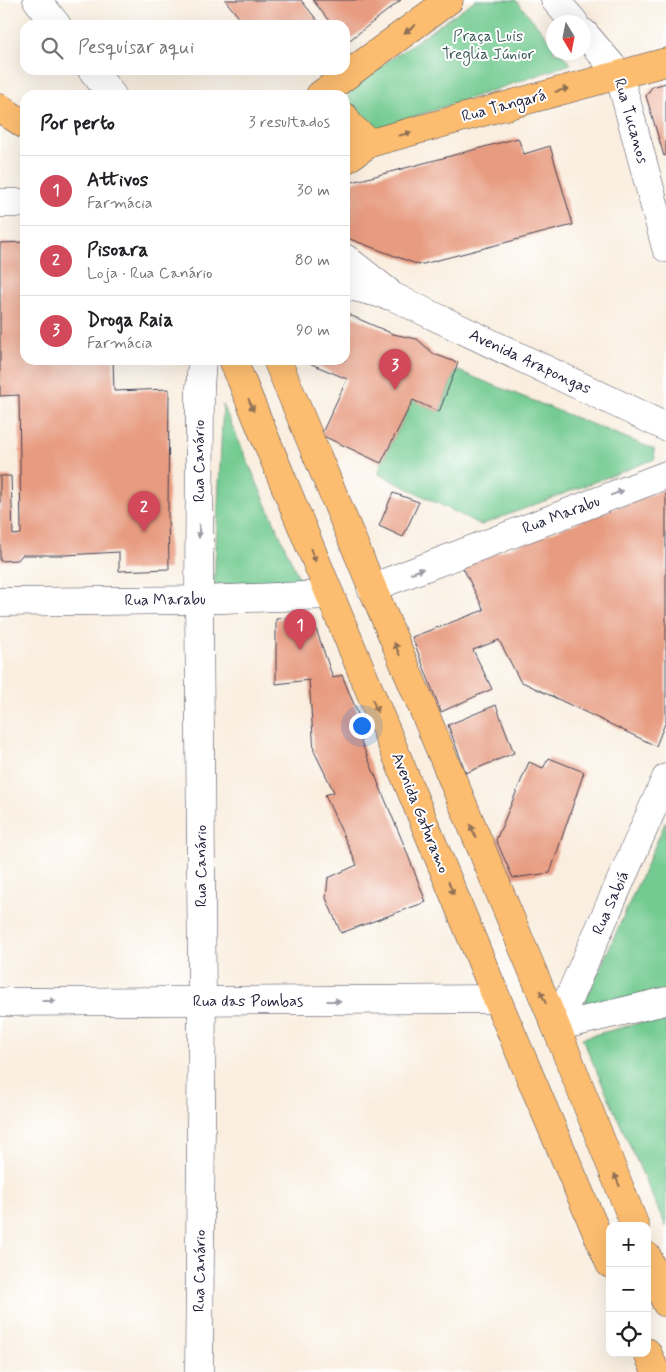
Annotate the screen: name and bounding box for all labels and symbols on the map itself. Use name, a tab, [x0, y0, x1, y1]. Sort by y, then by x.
north arrow	[546, 15, 591, 60]
one-way arrow	[403, 24, 417, 34]
park label: Praça Luis Treglia Júnior	[442, 26, 534, 66]
street label: Rua Tucanos	[609, 76, 653, 166]
street label: Rua Tangará	[459, 85, 549, 128]
one-way arrow	[554, 86, 569, 94]
one-way arrow	[398, 129, 413, 137]
street label: Avenida Arapongas	[466, 325, 594, 399]
pin: 3	[379, 349, 411, 390]
one-way arrow	[248, 398, 256, 412]
street label: Rua Canário	[189, 420, 210, 502]
one-way arrow	[610, 489, 625, 497]
pin: 2	[128, 491, 160, 532]
street label: Rua Marabu	[519, 491, 603, 539]
one-way arrow	[195, 523, 203, 539]
one-way arrow	[310, 548, 317, 563]
one-way arrow	[409, 566, 424, 574]
street label: Rua Marabu	[124, 589, 206, 611]
pin: 1	[284, 609, 316, 650]
one-way arrow	[392, 642, 400, 656]
one-way arrow	[372, 699, 380, 713]
your location	[349, 713, 375, 739]
street label: Avenida Gaturamo	[386, 750, 454, 876]
one-way arrow	[469, 824, 477, 838]
street label: Rua Canário	[191, 825, 212, 907]
street label: Rua Sabiá	[588, 868, 634, 938]
one-way arrow	[447, 881, 455, 895]
one-way arrow	[539, 989, 547, 1004]
street label: Rua das Pombas	[193, 991, 303, 1012]
one-way arrow	[41, 997, 57, 1005]
one-way arrow	[326, 997, 342, 1005]
one-way arrow	[613, 1173, 620, 1188]
street label: Rua Canário	[189, 1230, 211, 1312]

